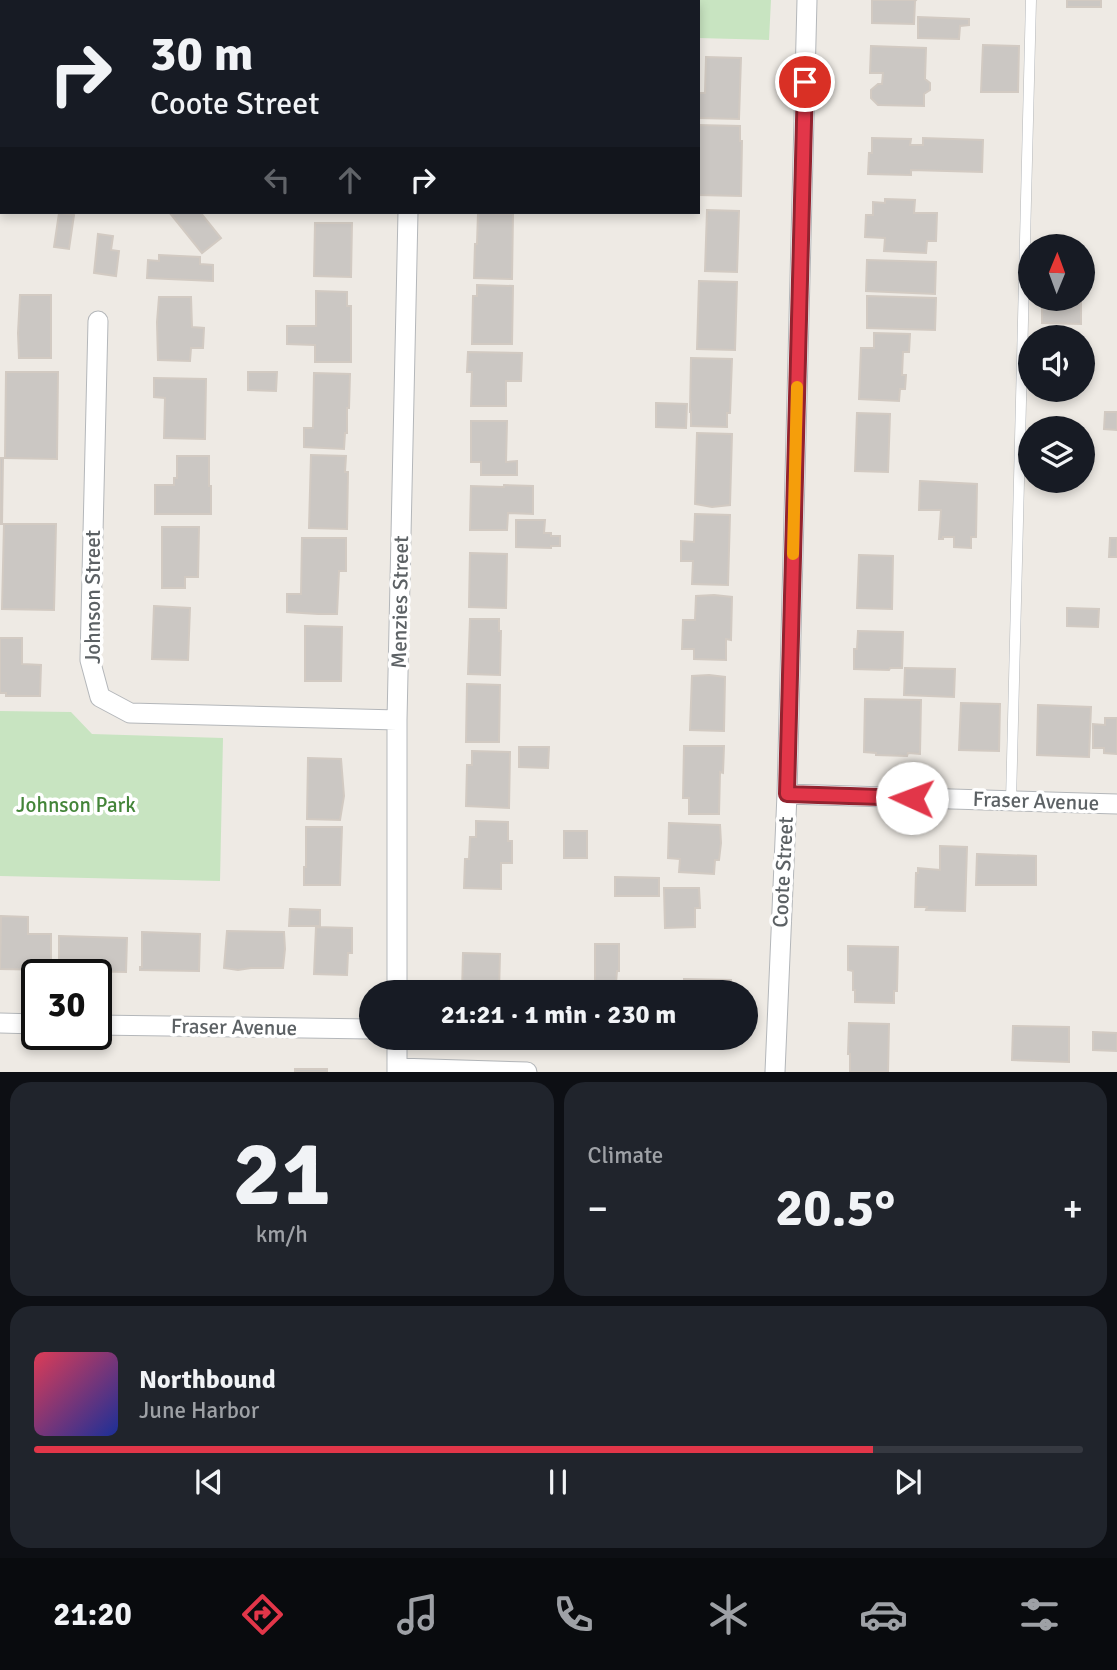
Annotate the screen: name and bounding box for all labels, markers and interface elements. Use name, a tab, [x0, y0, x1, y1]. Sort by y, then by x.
text: 30 m	[150, 24, 253, 84]
icon: right	[35, 28, 126, 119]
pin	[775, 52, 835, 112]
icon: arrive	[786, 63, 824, 101]
text: Coote Street	[150, 84, 319, 123]
icon: left	[258, 161, 296, 199]
icon: ahead	[331, 161, 369, 199]
icon: right	[404, 161, 442, 199]
north arrow	[1018, 234, 1096, 312]
map controls	[1018, 234, 1095, 493]
button: sound	[1018, 325, 1095, 402]
button: layers	[1018, 416, 1095, 493]
street label: Johnson Street	[80, 530, 106, 664]
street label: Menzies Street	[386, 535, 414, 669]
position arrow	[875, 761, 949, 835]
street label: Fraser Avenue	[972, 786, 1100, 816]
park label: Johnson Park	[16, 792, 136, 818]
street label: Coote Street	[767, 816, 799, 928]
speed limit sign: 30	[21, 959, 112, 1050]
text: 21:21 · 1 min · 230 m	[441, 999, 676, 1031]
street label: Fraser Avenue	[171, 1013, 297, 1041]
text: 21	[233, 1118, 331, 1231]
text: Climate	[588, 1141, 663, 1170]
text: 20.5°	[775, 1176, 895, 1240]
text: −	[588, 1185, 608, 1232]
text: +	[1062, 1185, 1083, 1232]
text: km/h	[256, 1220, 308, 1249]
text: Northbound	[139, 1364, 276, 1396]
text: June Harbor	[139, 1396, 259, 1425]
icon: previous	[190, 1463, 228, 1501]
icon: pause	[539, 1463, 577, 1501]
icon: next	[889, 1463, 927, 1501]
icon: directions	[238, 1590, 287, 1639]
icon: music	[393, 1590, 442, 1639]
icon: phone	[549, 1590, 598, 1639]
icon: climate	[704, 1590, 753, 1639]
icon: car	[859, 1590, 908, 1639]
icon: filters	[1015, 1590, 1064, 1639]
text: 21:20	[53, 1595, 132, 1634]

